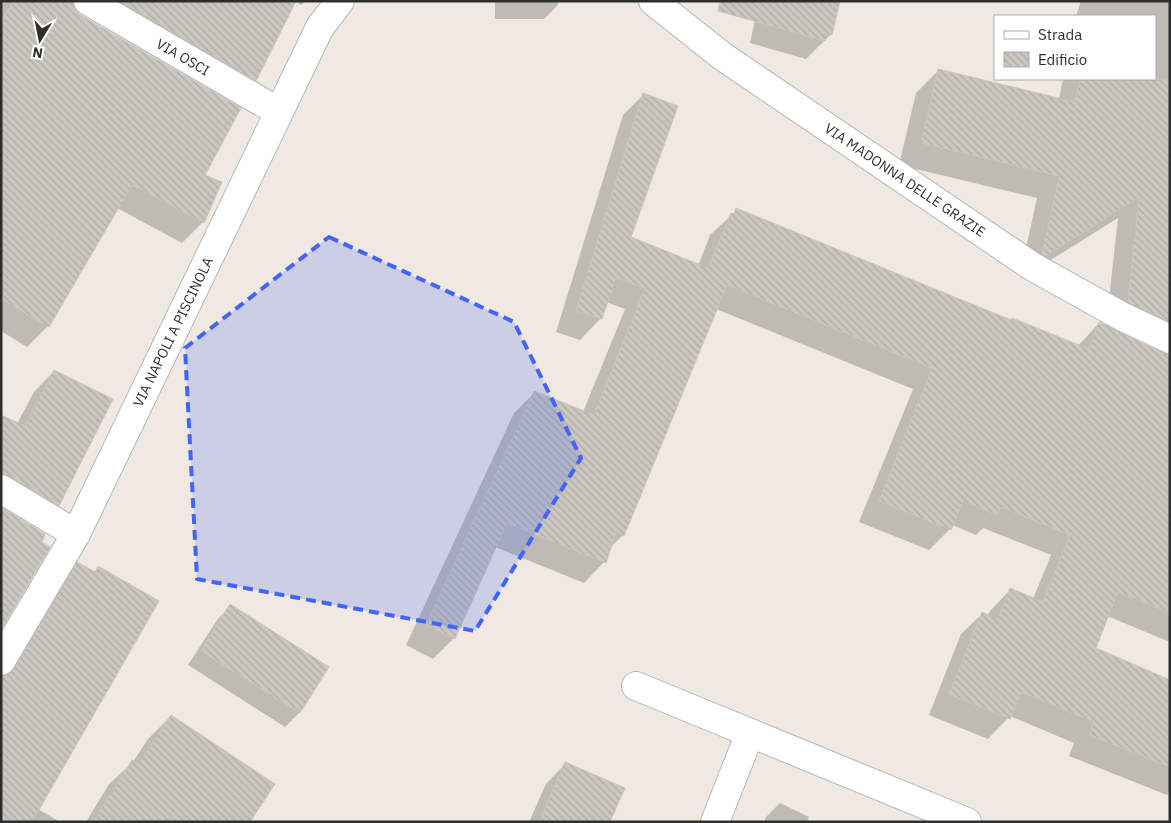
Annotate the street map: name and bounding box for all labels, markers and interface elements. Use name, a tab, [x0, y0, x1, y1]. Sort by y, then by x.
north arrow	[15, 15, 65, 65]
legend	[994, 15, 1156, 80]
text: Strada	[1038, 25, 1082, 44]
street label: VIA OSCI	[153, 35, 213, 79]
text: N	[31, 43, 44, 63]
text: Edificio	[1038, 50, 1087, 69]
street label: VIA MADONNA DELLE GRAZIE	[821, 119, 989, 241]
street label: VIA NAPOLI A PISCINOLA	[129, 254, 217, 410]

